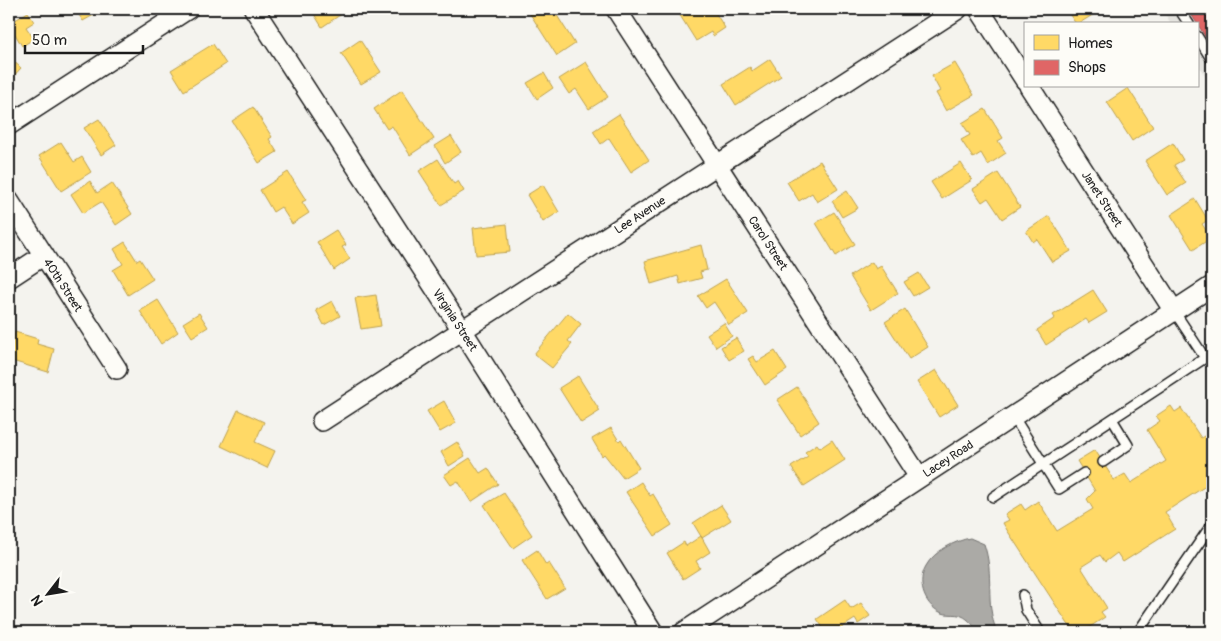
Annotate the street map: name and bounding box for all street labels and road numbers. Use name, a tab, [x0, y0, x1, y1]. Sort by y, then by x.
street label: Janet Street	[1078, 168, 1125, 230]
street label: Lee Avenue	[612, 193, 669, 238]
street label: Carol Street	[745, 213, 791, 273]
street label: 40th Street	[40, 256, 86, 315]
street label: Virginia Street	[429, 286, 480, 354]
street label: Lacey Road	[920, 438, 976, 481]

